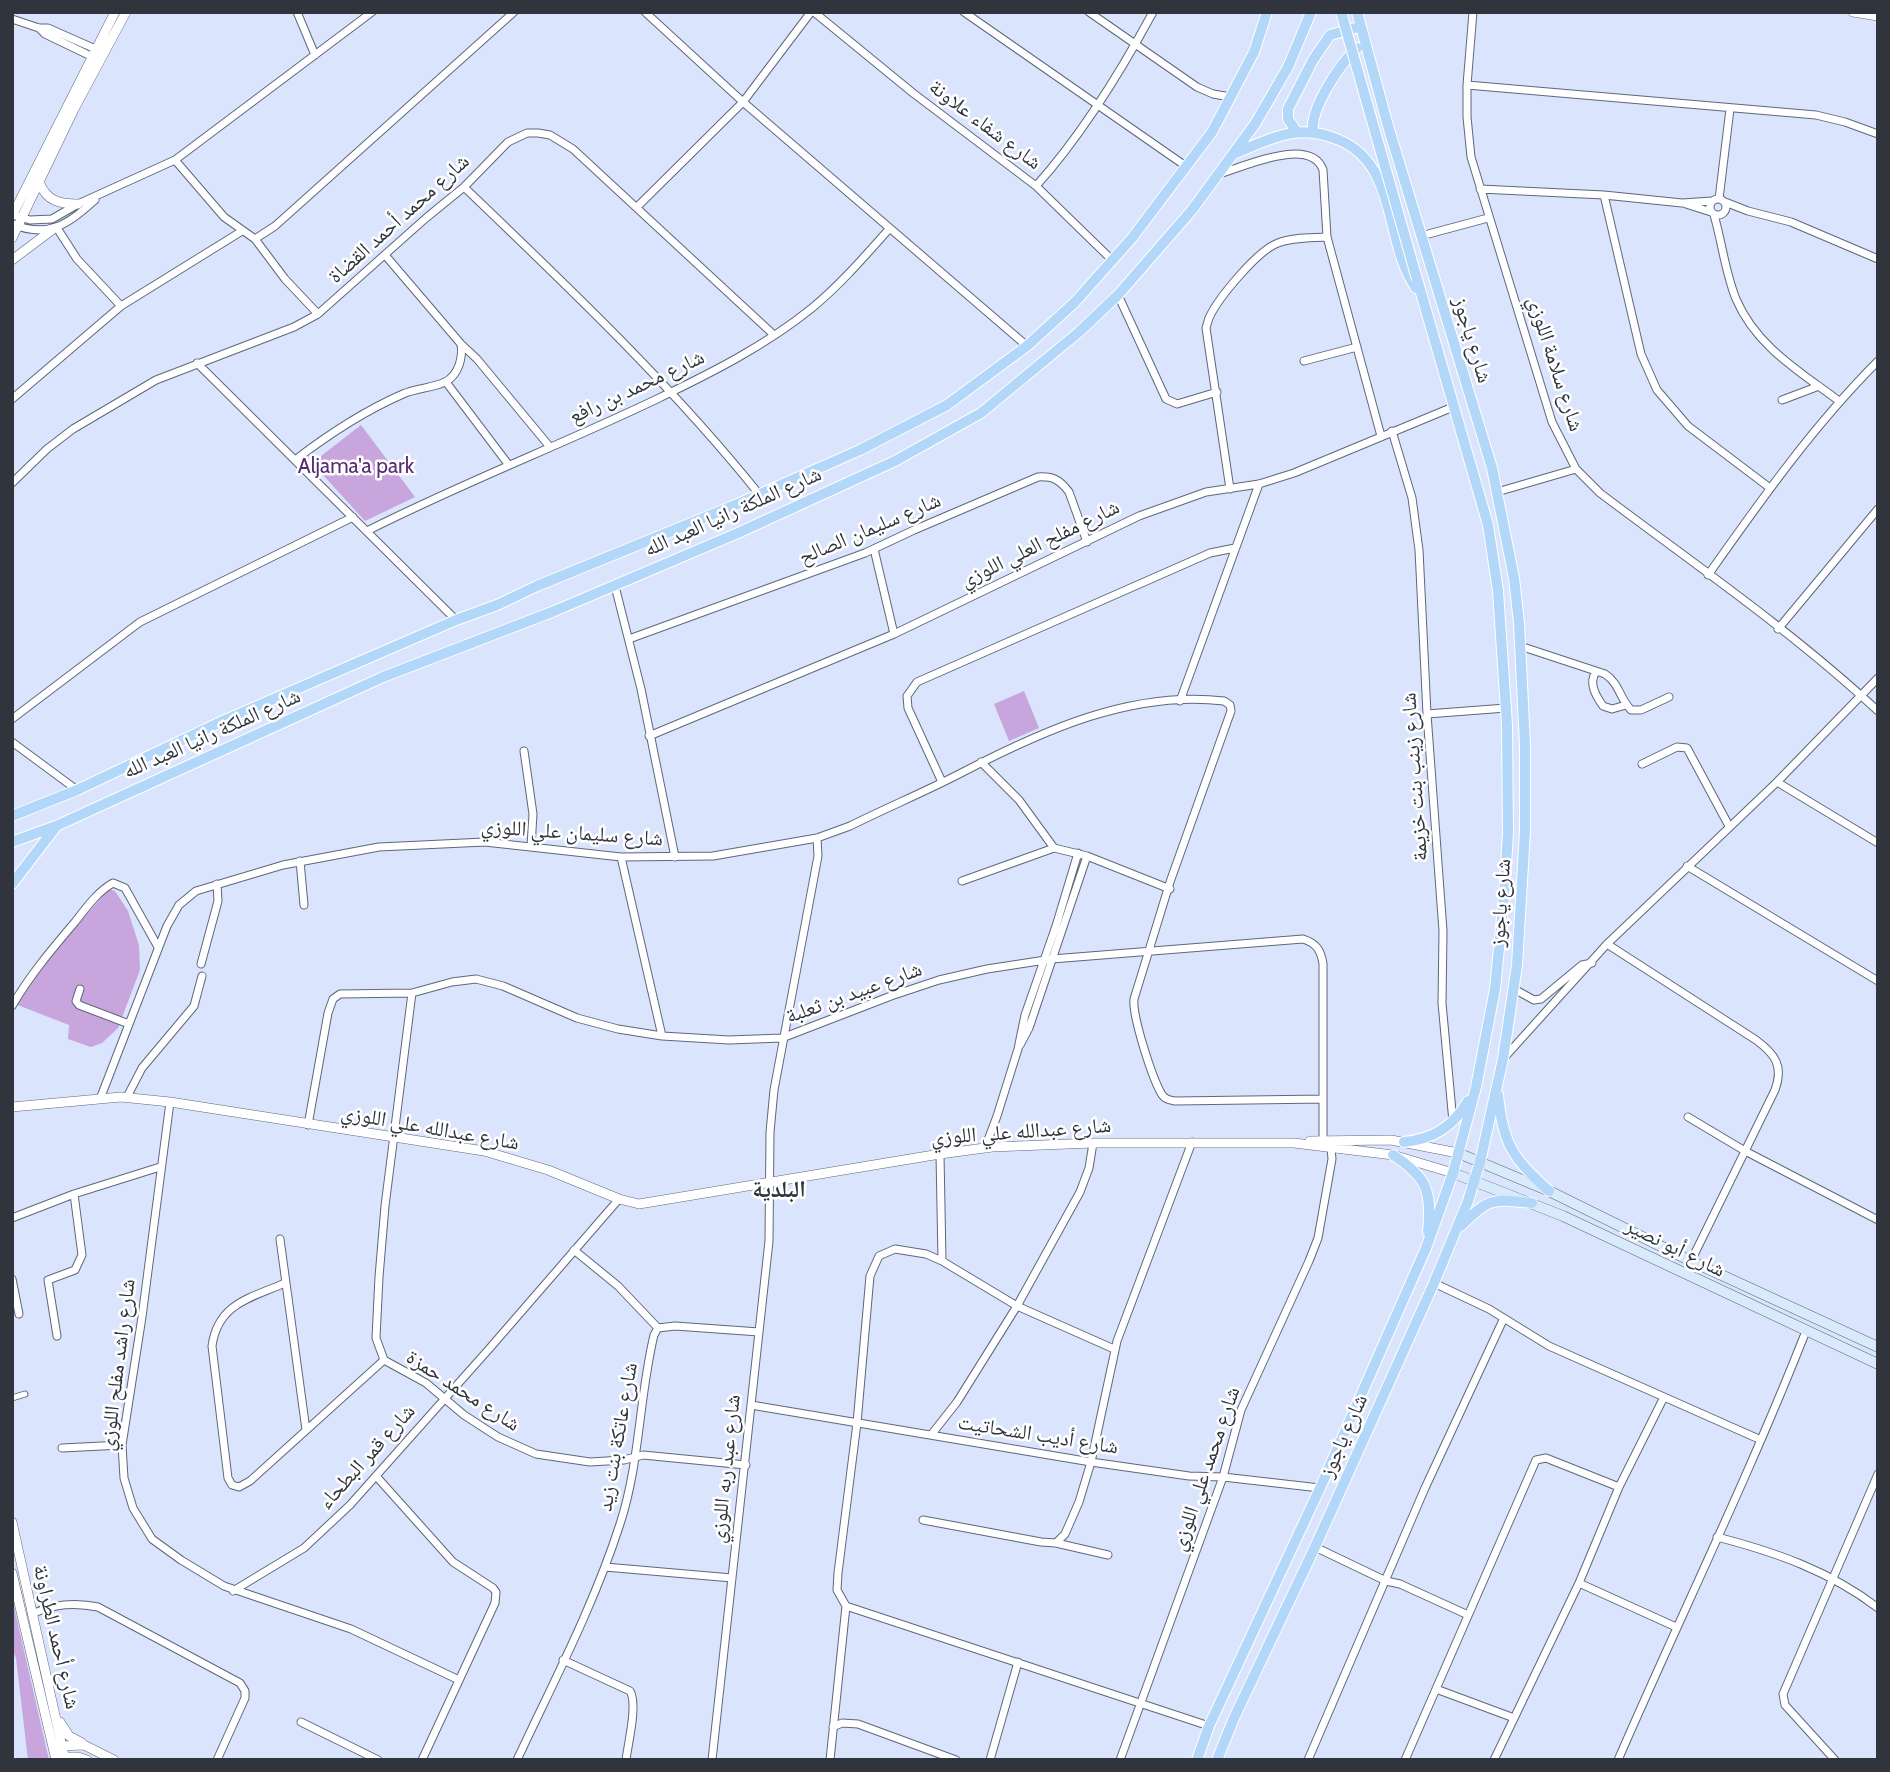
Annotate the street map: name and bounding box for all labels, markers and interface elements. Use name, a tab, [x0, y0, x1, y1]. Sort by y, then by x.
street label: شارع شفاء علاونة	[924, 75, 1046, 175]
street label: شارع محمد أحمد القضاة	[323, 149, 475, 289]
street label: شارع سلامة اللوزي	[1521, 293, 1589, 435]
street label: شارع ياجوز	[1447, 294, 1497, 386]
street label: شارع محمد بن رافع	[565, 345, 709, 429]
park label: Aljama'a park	[298, 454, 414, 480]
street label: شارع الملكة رانيا العبد الله	[640, 462, 826, 562]
street label: شارع سليمان الصالح	[795, 488, 945, 570]
street label: شارع مفلح العلي اللوزي	[956, 495, 1124, 593]
street label: شارع الملكة رانيا العبد الله	[119, 684, 305, 784]
street label: شارع زينب بنت خزيمة	[1397, 692, 1433, 862]
street label: شارع سليمان علي اللوزي	[480, 814, 664, 852]
street label: شارع ياجوز	[1485, 858, 1517, 948]
street label: شارع عبيد بن ثعلبة	[782, 957, 926, 1029]
street label: شارع عبدالله علي اللوزي	[339, 1100, 521, 1156]
street label: شارع عبدالله علي اللوزي	[930, 1113, 1112, 1151]
district label: البلدية	[752, 1176, 806, 1204]
street label: شارع أبو نصير	[1621, 1213, 1729, 1283]
street label: شارع راشد مفلح اللوزي	[95, 1277, 141, 1453]
street label: شارع محمد حمزة	[401, 1345, 525, 1437]
street label: شارع عاتكة بنت زيد	[593, 1361, 643, 1513]
street label: شارع محمد علي اللوزي	[1166, 1384, 1246, 1554]
street label: شارع ياجوز	[1315, 1390, 1373, 1482]
street label: شارع عبد ربه اللوزي	[706, 1393, 746, 1545]
street label: شارع قمر البطحاء	[313, 1399, 421, 1515]
street label: شارع أديب الشحاتيت	[956, 1410, 1120, 1460]
street label: شارع أحمد الطراونة	[27, 1562, 85, 1712]

